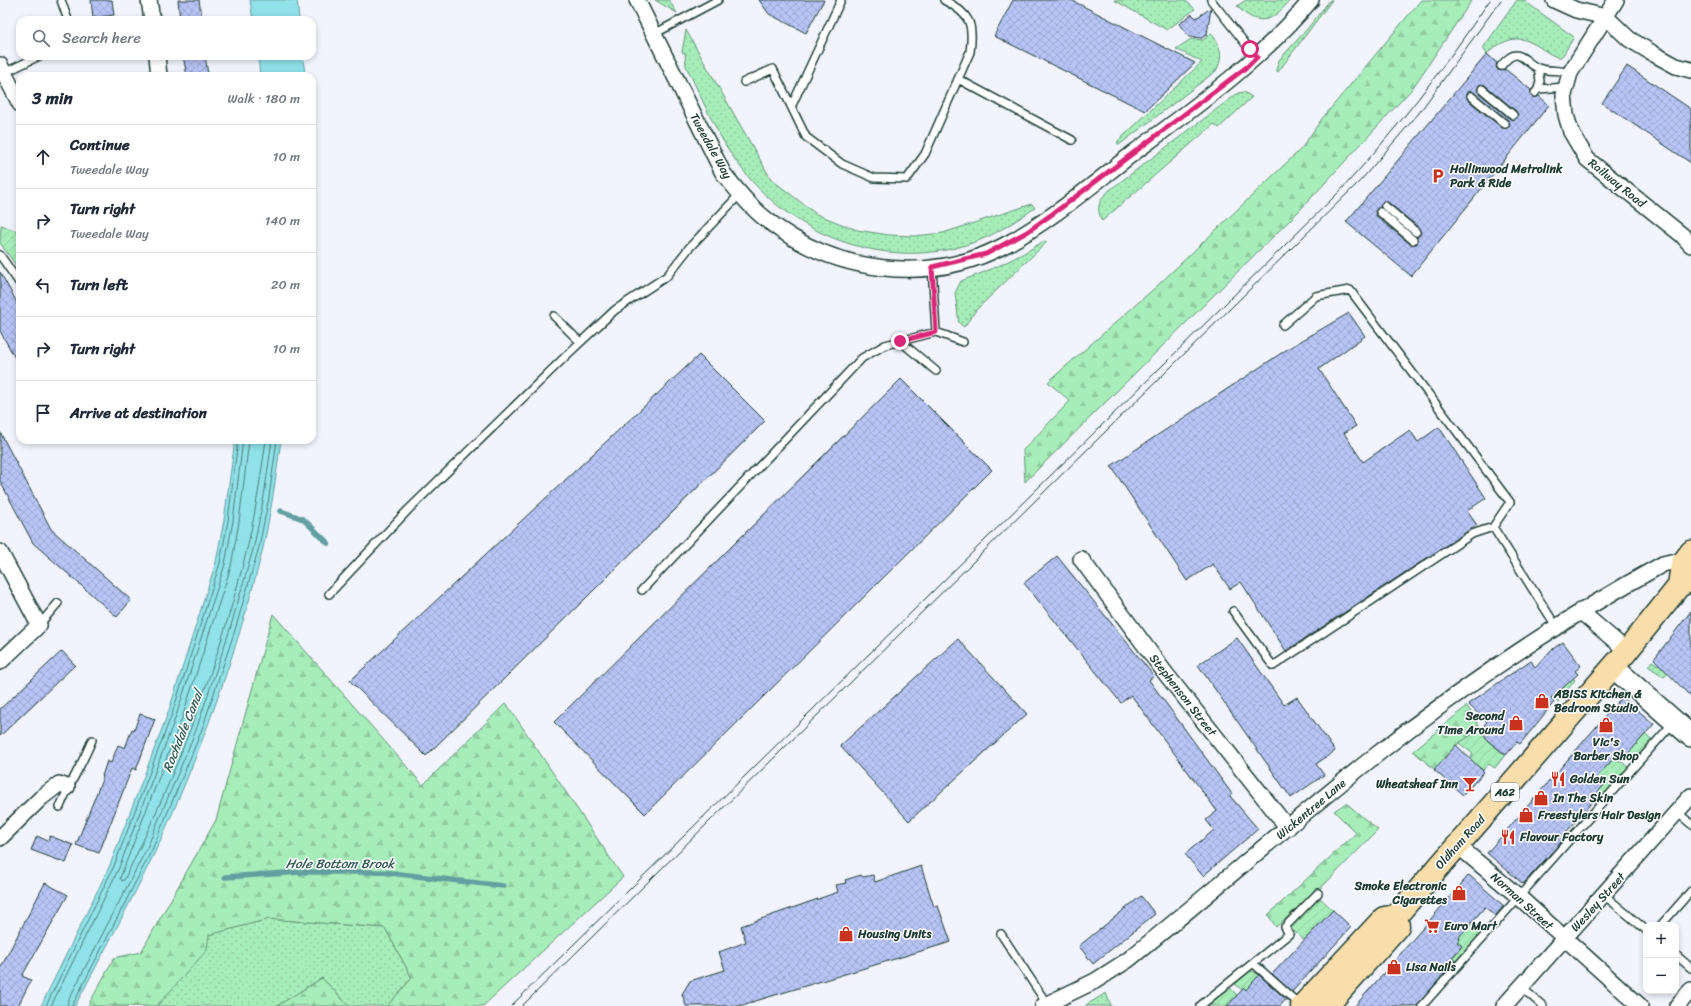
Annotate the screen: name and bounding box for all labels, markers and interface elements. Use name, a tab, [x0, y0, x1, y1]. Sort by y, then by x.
search box	[16, 16, 316, 60]
text: Search here	[62, 25, 141, 51]
icon: search	[30, 27, 52, 49]
route start	[1241, 40, 1259, 58]
text: 3 min	[32, 83, 73, 113]
text: Walk · 180 m	[228, 87, 300, 110]
street label: Tweedale Way	[684, 109, 739, 184]
text: Continue	[70, 132, 130, 158]
text: 10 m	[273, 145, 300, 168]
icon: ahead	[32, 146, 54, 168]
street label: Railway Road	[1583, 153, 1652, 214]
text: Tweedale Way	[70, 158, 149, 181]
place label: Hollinwood Metrolink Park & Ride	[1449, 158, 1563, 194]
parking icon: Hollinwood Metrolink Park & Ride	[1429, 167, 1447, 185]
text: Turn right	[70, 196, 135, 222]
text: 140 m	[265, 209, 300, 232]
icon: right	[32, 210, 54, 232]
text: Tweedale Way	[70, 222, 149, 245]
text: Turn left	[70, 272, 128, 298]
text: 20 m	[271, 273, 300, 296]
icon: left	[32, 274, 54, 296]
route end	[891, 332, 909, 350]
text: Turn right	[70, 336, 135, 362]
text: 10 m	[273, 337, 300, 360]
icon: right	[32, 338, 54, 360]
text: Arrive at destination	[70, 400, 207, 426]
icon: arrive	[32, 402, 54, 424]
street label: Stephenson Street	[1143, 649, 1223, 742]
place label: ABISS Kitchen & Bedroom Studio	[1553, 683, 1642, 719]
water label: Rochdale Canal	[156, 684, 211, 776]
shop icon: ABISS Kitchen & Bedroom Studio	[1533, 692, 1551, 710]
place label: Second Time Around	[1438, 705, 1506, 741]
shop icon: Second Time Around	[1507, 714, 1525, 732]
shop icon: Vic's Barber Shop	[1597, 716, 1615, 734]
place label: Vic's Barber Shop	[1573, 731, 1639, 767]
place label: Golden Sun	[1569, 768, 1630, 790]
restaurant icon: Golden Sun	[1549, 770, 1567, 788]
street label: Wickentree Lane	[1271, 773, 1351, 845]
place label: Wheatsheaf Inn	[1376, 773, 1459, 795]
bar icon: Wheatsheaf Inn	[1461, 775, 1479, 793]
road number: A62	[1491, 783, 1519, 801]
place label: In The Skin	[1552, 787, 1614, 809]
shop icon: In The Skin	[1532, 789, 1550, 807]
place label: Freestylers Hair Design	[1537, 804, 1661, 826]
shop icon: Freestylers Hair Design	[1517, 806, 1535, 824]
street label: Oldham Road	[1429, 809, 1491, 875]
place label: Flavour Factory	[1519, 826, 1604, 848]
restaurant icon: Flavour Factory	[1499, 828, 1517, 846]
water label: Hole Bottom Brook	[286, 852, 395, 875]
street label: Norman Street	[1485, 866, 1559, 936]
street label: Wesley Street	[1565, 866, 1632, 937]
place label: Smoke Electronic Cigarettes	[1354, 875, 1448, 911]
shop icon: Smoke Electronic Cigarettes	[1450, 884, 1468, 902]
place label: Euro Mart	[1444, 915, 1498, 937]
supermarket icon: Euro Mart	[1423, 917, 1441, 935]
map controls	[1643, 922, 1679, 994]
button: +	[1643, 922, 1679, 958]
place label: Housing Units	[857, 923, 932, 945]
shop icon: Housing Units	[837, 925, 855, 943]
place label: Lisa Nails	[1406, 956, 1457, 978]
shop icon: Lisa Nails	[1385, 958, 1403, 976]
button: −	[1643, 958, 1679, 994]

